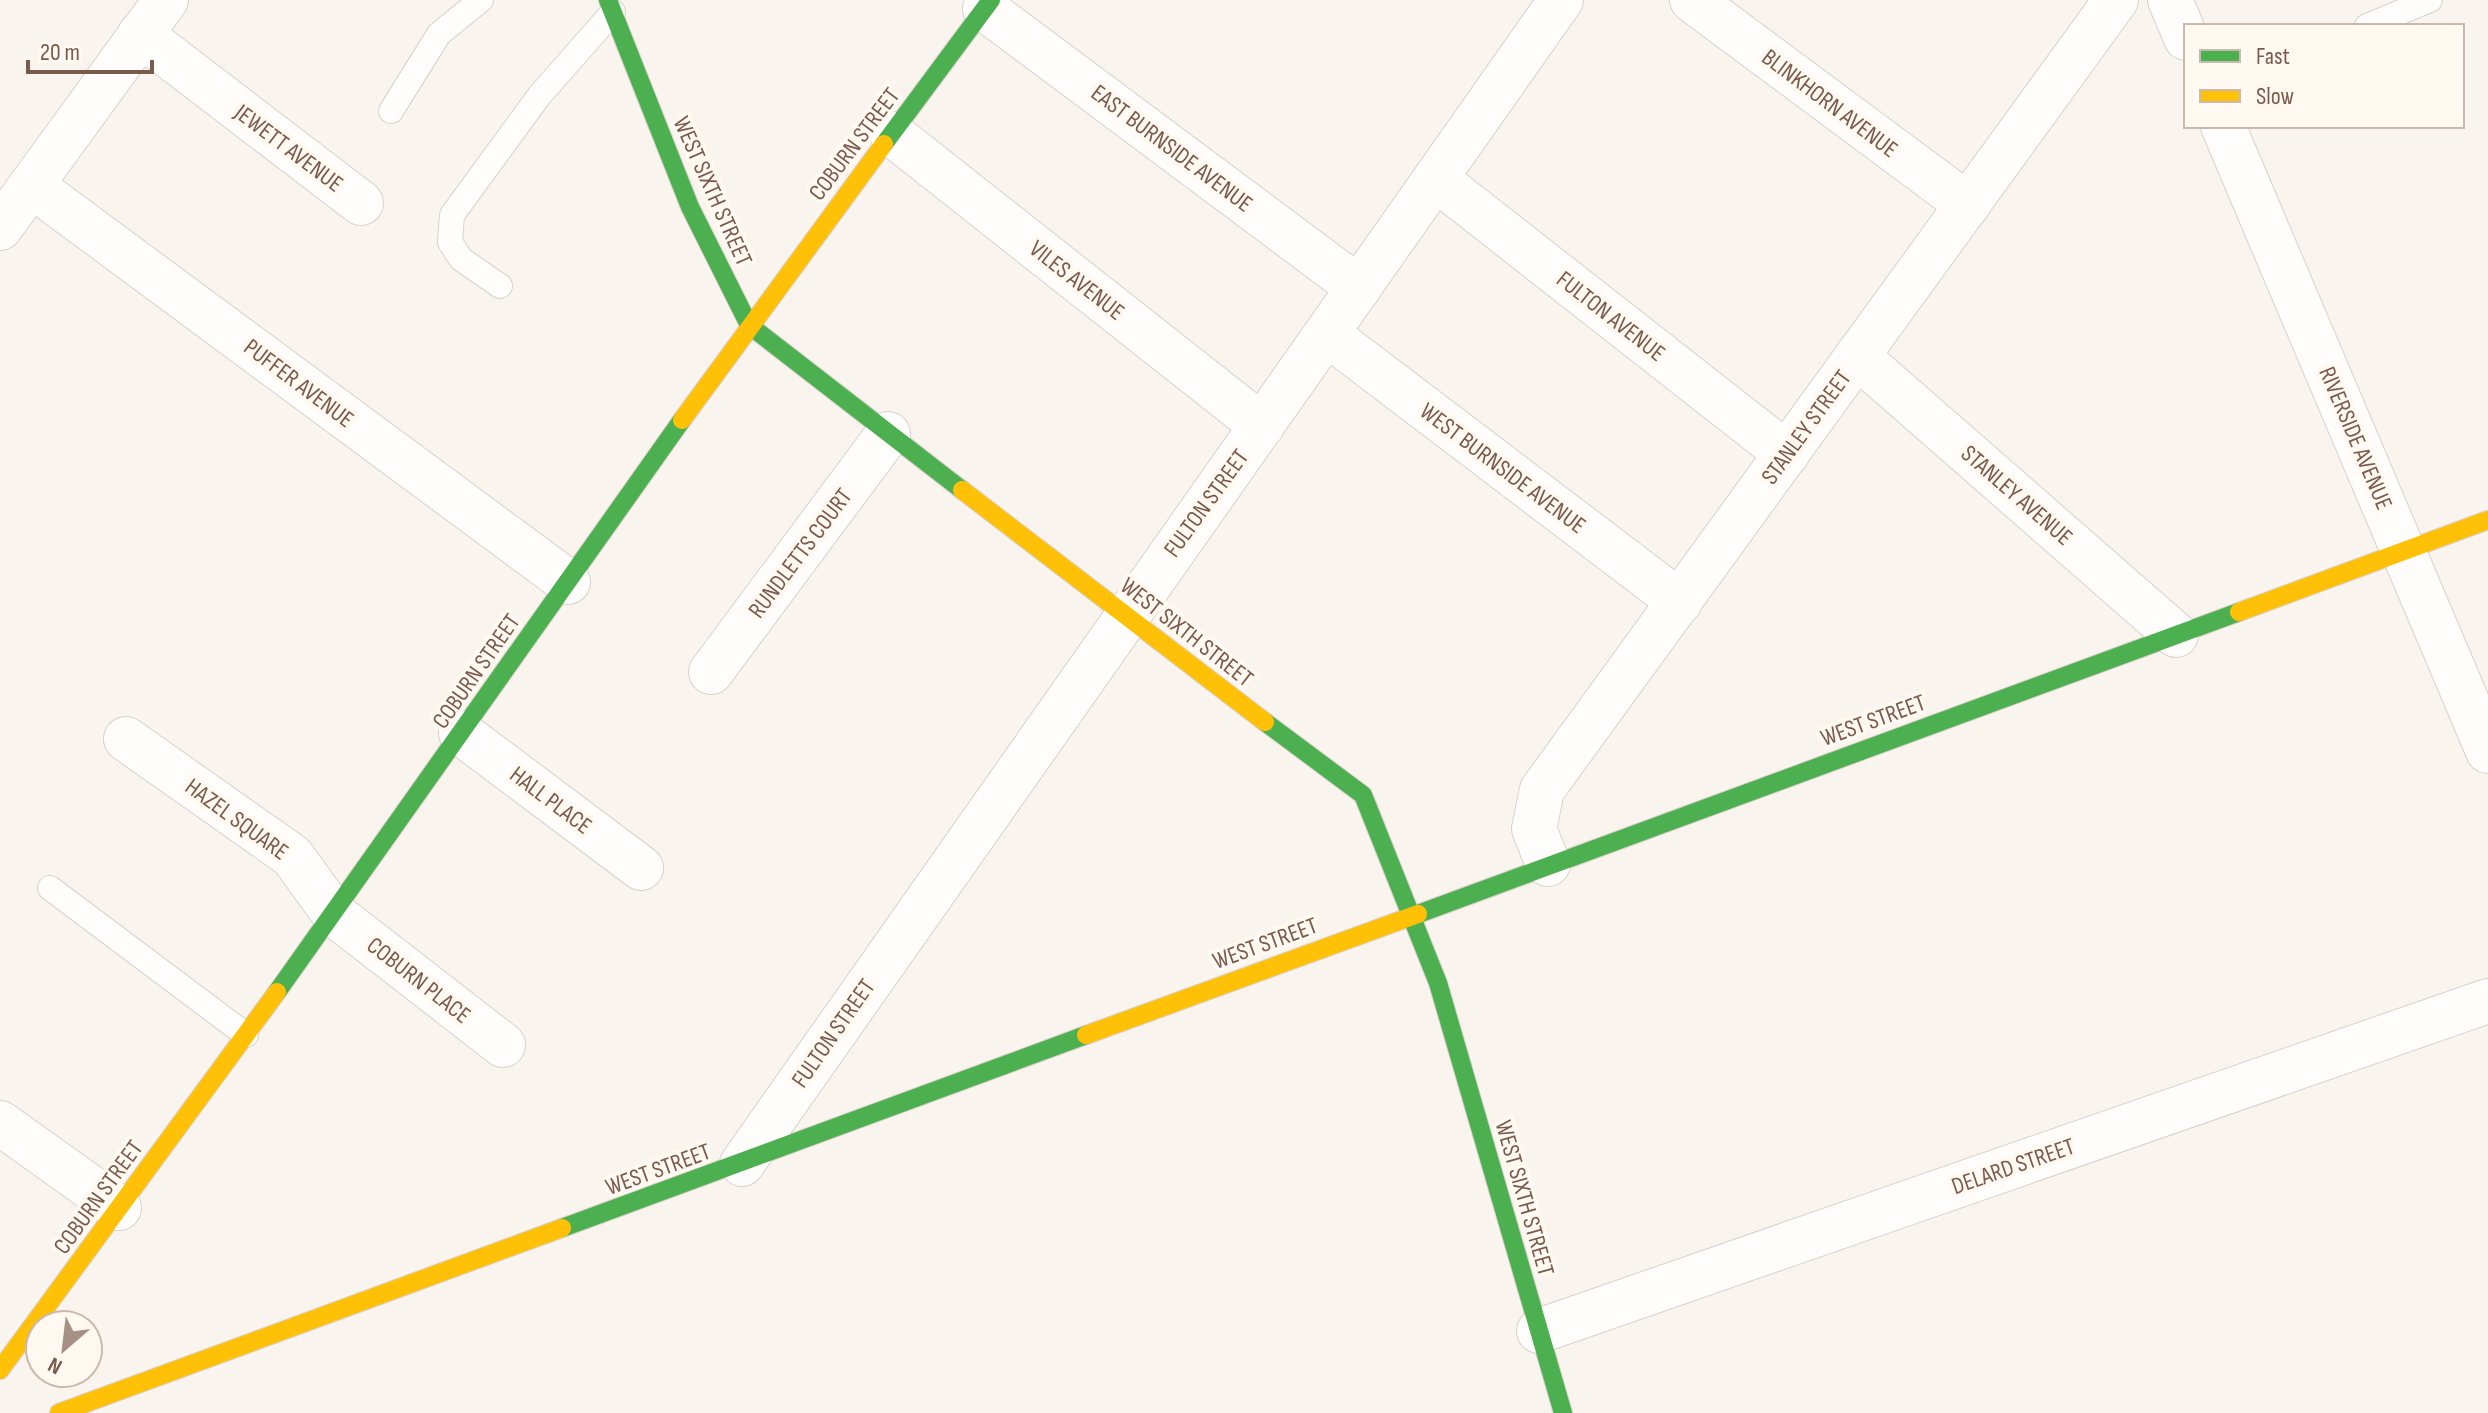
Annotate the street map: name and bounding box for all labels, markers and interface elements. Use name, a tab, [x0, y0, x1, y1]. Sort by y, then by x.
scale bar	[28, 24, 152, 74]
legend	[2184, 24, 2464, 128]
text: 20 m	[40, 38, 80, 67]
text: Fast	[2256, 42, 2290, 71]
street label: BLINKHORN AVENUE	[1756, 43, 1903, 164]
street label: EAST BURNSIDE AVENUE	[1085, 78, 1258, 218]
street label: COBURN STREET	[803, 82, 906, 206]
text: Slow	[2256, 82, 2294, 111]
street label: JEWETT AVENUE	[228, 98, 349, 198]
street label: WEST SIXTH STREET	[667, 112, 759, 271]
street label: VILES AVENUE	[1023, 234, 1130, 327]
street label: FULTON AVENUE	[1551, 265, 1671, 368]
street label: PUFFER AVENUE	[238, 333, 359, 434]
street label: RIVERSIDE AVENUE	[2312, 362, 2399, 514]
street label: STANLEY STREET	[1755, 364, 1858, 490]
street label: WEST BURNSIDE AVENUE	[1414, 397, 1591, 540]
street label: STANLEY AVENUE	[1955, 439, 2078, 552]
street label: FULTON STREET	[1158, 444, 1255, 563]
street label: RUNDLETTS COURT	[742, 483, 859, 624]
street label: WEST SIXTH STREET	[1114, 572, 1259, 693]
street label: COBURN STREET	[426, 608, 527, 734]
street label: WEST STREET	[1817, 688, 1930, 753]
street label: HALL PLACE	[504, 760, 597, 841]
street label: HAZEL SQUARE	[179, 772, 294, 867]
street label: WEST STREET	[1209, 911, 1322, 976]
street label: COBURN PLACE	[361, 931, 476, 1030]
street label: FULTON STREET	[785, 973, 882, 1093]
street label: WEST SIXTH STREET	[1488, 1117, 1561, 1280]
street label: DELARD STREET	[1948, 1132, 2079, 1201]
street label: COBURN STREET	[47, 1135, 149, 1260]
street label: WEST STREET	[602, 1137, 715, 1202]
north arrow	[24, 1309, 104, 1389]
text: N	[44, 1351, 67, 1380]

